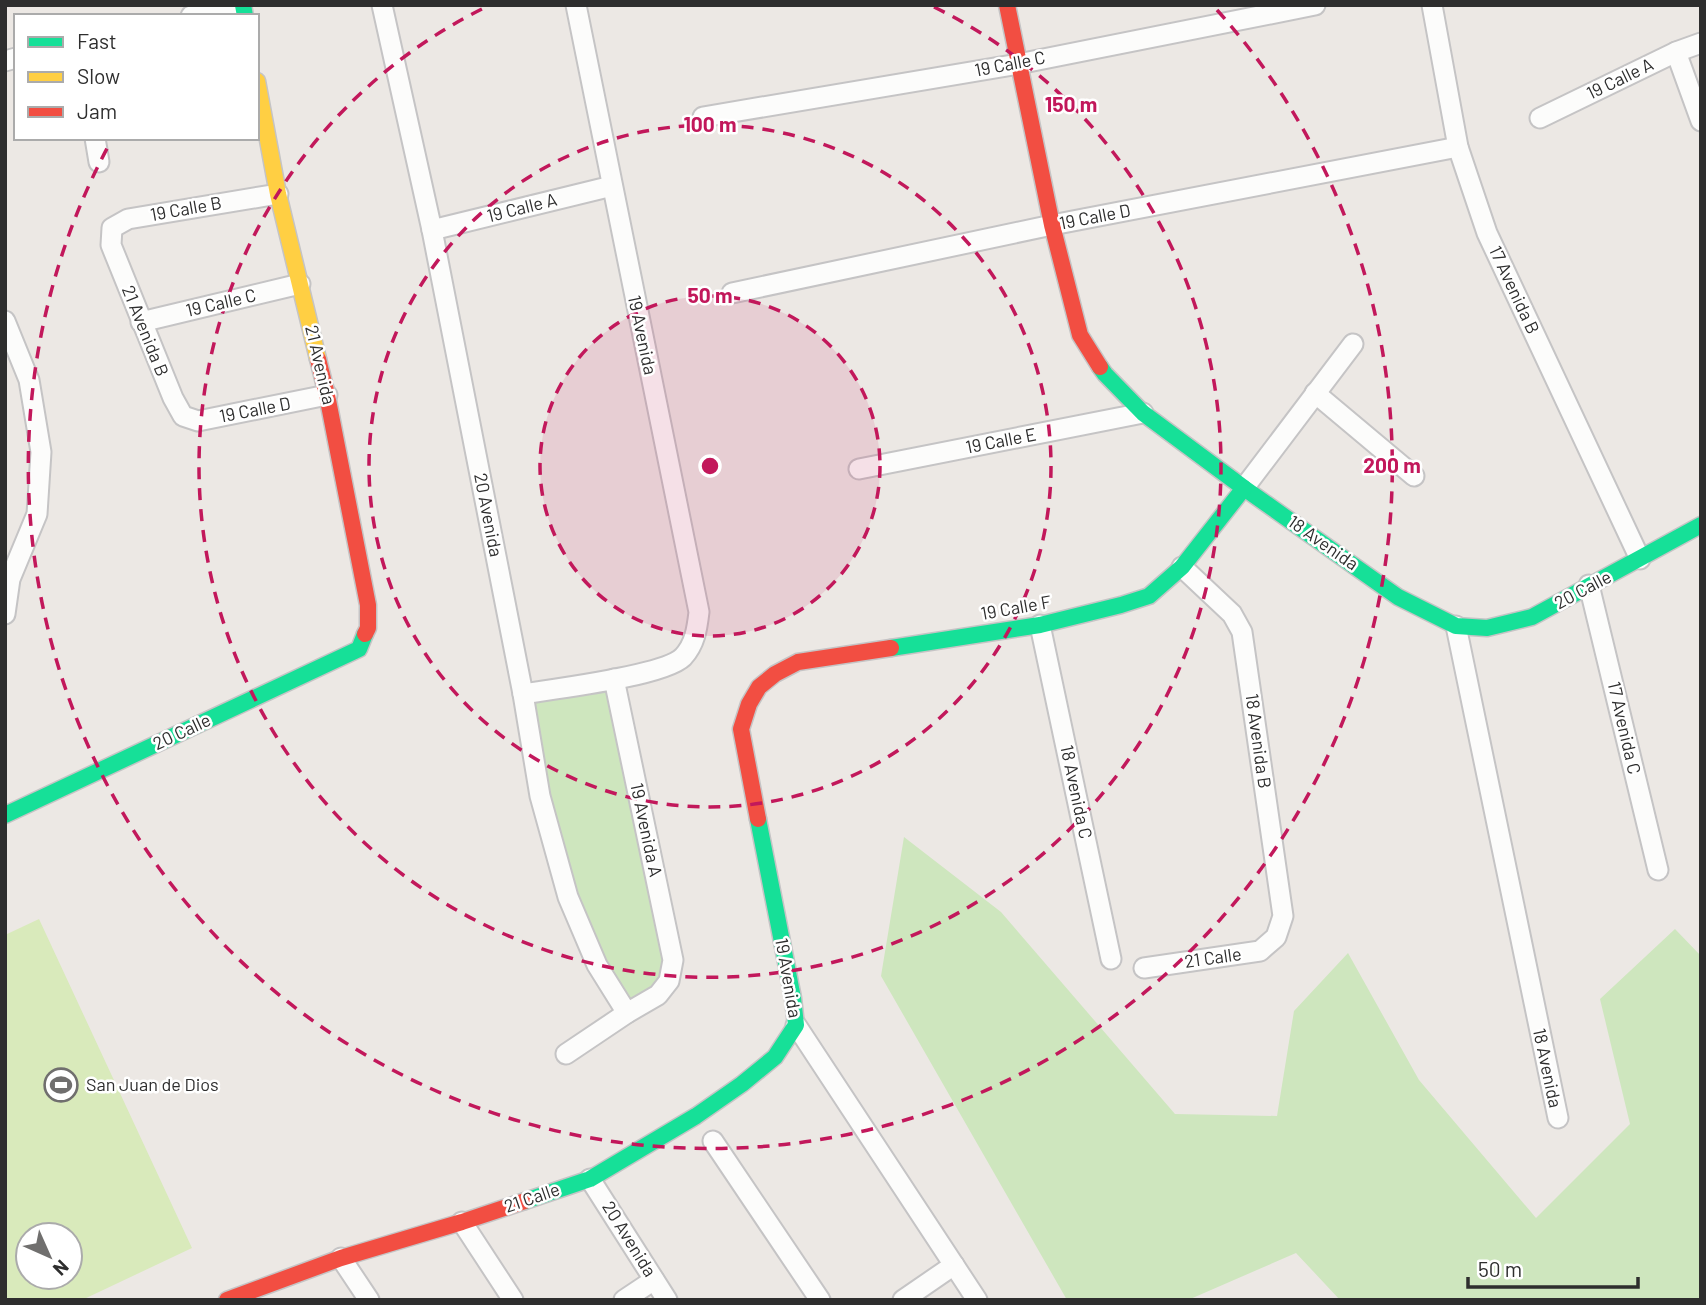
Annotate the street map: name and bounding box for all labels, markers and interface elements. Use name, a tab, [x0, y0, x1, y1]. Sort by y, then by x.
legend	[14, 14, 259, 140]
text: Fast	[77, 28, 117, 53]
street label: 19 Calle C	[973, 45, 1047, 81]
street label: 19 Calle A	[1583, 52, 1657, 104]
text: Slow	[77, 63, 120, 88]
text: 150 m	[1045, 91, 1097, 116]
text: Jam	[77, 98, 117, 123]
text: 100 m	[683, 111, 737, 136]
street label: 19 Calle A	[484, 188, 559, 226]
street label: 19 Calle B	[148, 191, 223, 225]
street label: 19 Calle D	[1057, 198, 1132, 234]
street label: 17 Avenida B	[1485, 242, 1545, 337]
street label: 21 Avenida B	[118, 282, 174, 379]
text: 50 m	[687, 282, 733, 307]
street label: 19 Calle C	[183, 283, 258, 321]
street label: 19 Avenida	[624, 293, 662, 377]
street label: 21 Avenida	[301, 323, 341, 407]
street label: 19 Calle D	[217, 391, 292, 427]
street label: 19 Calle E	[964, 422, 1038, 458]
text: 200 m	[1363, 452, 1421, 477]
centre of rings	[698, 454, 722, 478]
street label: 20 Avenida	[470, 471, 508, 559]
street label: 18 Avenida	[1284, 510, 1363, 574]
street label: 20 Calle	[1550, 565, 1615, 613]
street label: 19 Calle F	[979, 590, 1053, 624]
street label: 17 Avenida C	[1604, 679, 1646, 776]
street label: 18 Avenida B	[1241, 692, 1277, 790]
street label: 20 Calle	[149, 708, 214, 754]
street label: 18 Avenida C	[1056, 743, 1098, 841]
street label: 19 Avenida A	[626, 781, 668, 879]
street label: 19 Avenida	[771, 936, 807, 1020]
street label: 21 Calle	[1183, 942, 1243, 972]
street label: 18 Avenida	[1529, 1026, 1567, 1110]
sports icon: San Juan de Dios	[42, 1066, 80, 1104]
place label: San Juan de Dios	[86, 1073, 219, 1095]
street label: 21 Calle	[501, 1177, 562, 1217]
street label: 20 Avenida	[598, 1197, 662, 1280]
north arrow	[14, 1221, 84, 1291]
scale bar	[1468, 1246, 1638, 1290]
text: N	[49, 1256, 74, 1281]
text: 50 m	[1478, 1256, 1522, 1281]

